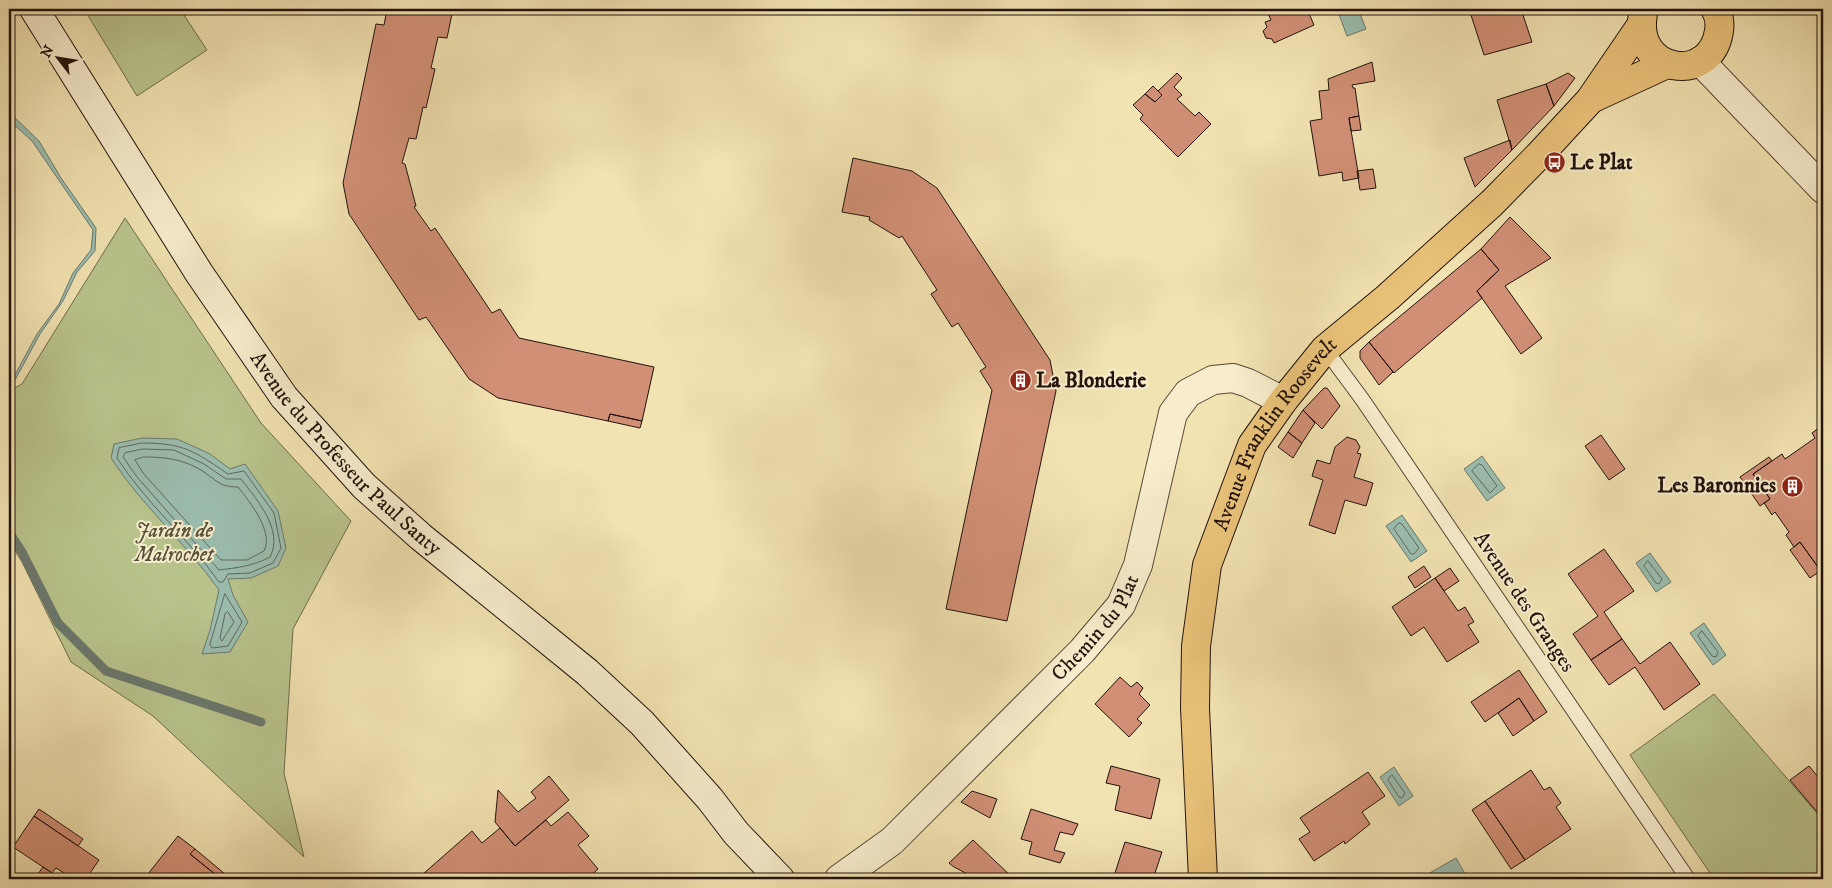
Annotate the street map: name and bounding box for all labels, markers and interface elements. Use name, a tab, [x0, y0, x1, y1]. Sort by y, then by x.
north arrow	[32, 32, 82, 82]
text: N	[37, 42, 59, 61]
place label: Le Plat	[1570, 150, 1633, 176]
bus stop icon: Le Plat	[1542, 151, 1566, 175]
street label: Avenue Franklin Roosevelt	[1208, 331, 1343, 534]
street label: Avenue du Professeur Paul Santy	[244, 347, 447, 562]
place label: La Blonderie	[1036, 368, 1147, 394]
building icon: La Blonderie	[1008, 369, 1032, 393]
place label: Les Baronnies	[1657, 473, 1776, 499]
building icon: Les Baronnies	[1780, 474, 1804, 498]
park label: Jardin de Malrochet	[133, 518, 215, 568]
street label: Avenue des Granges	[1467, 527, 1581, 677]
street label: Chemin du Plat	[1046, 571, 1145, 687]

